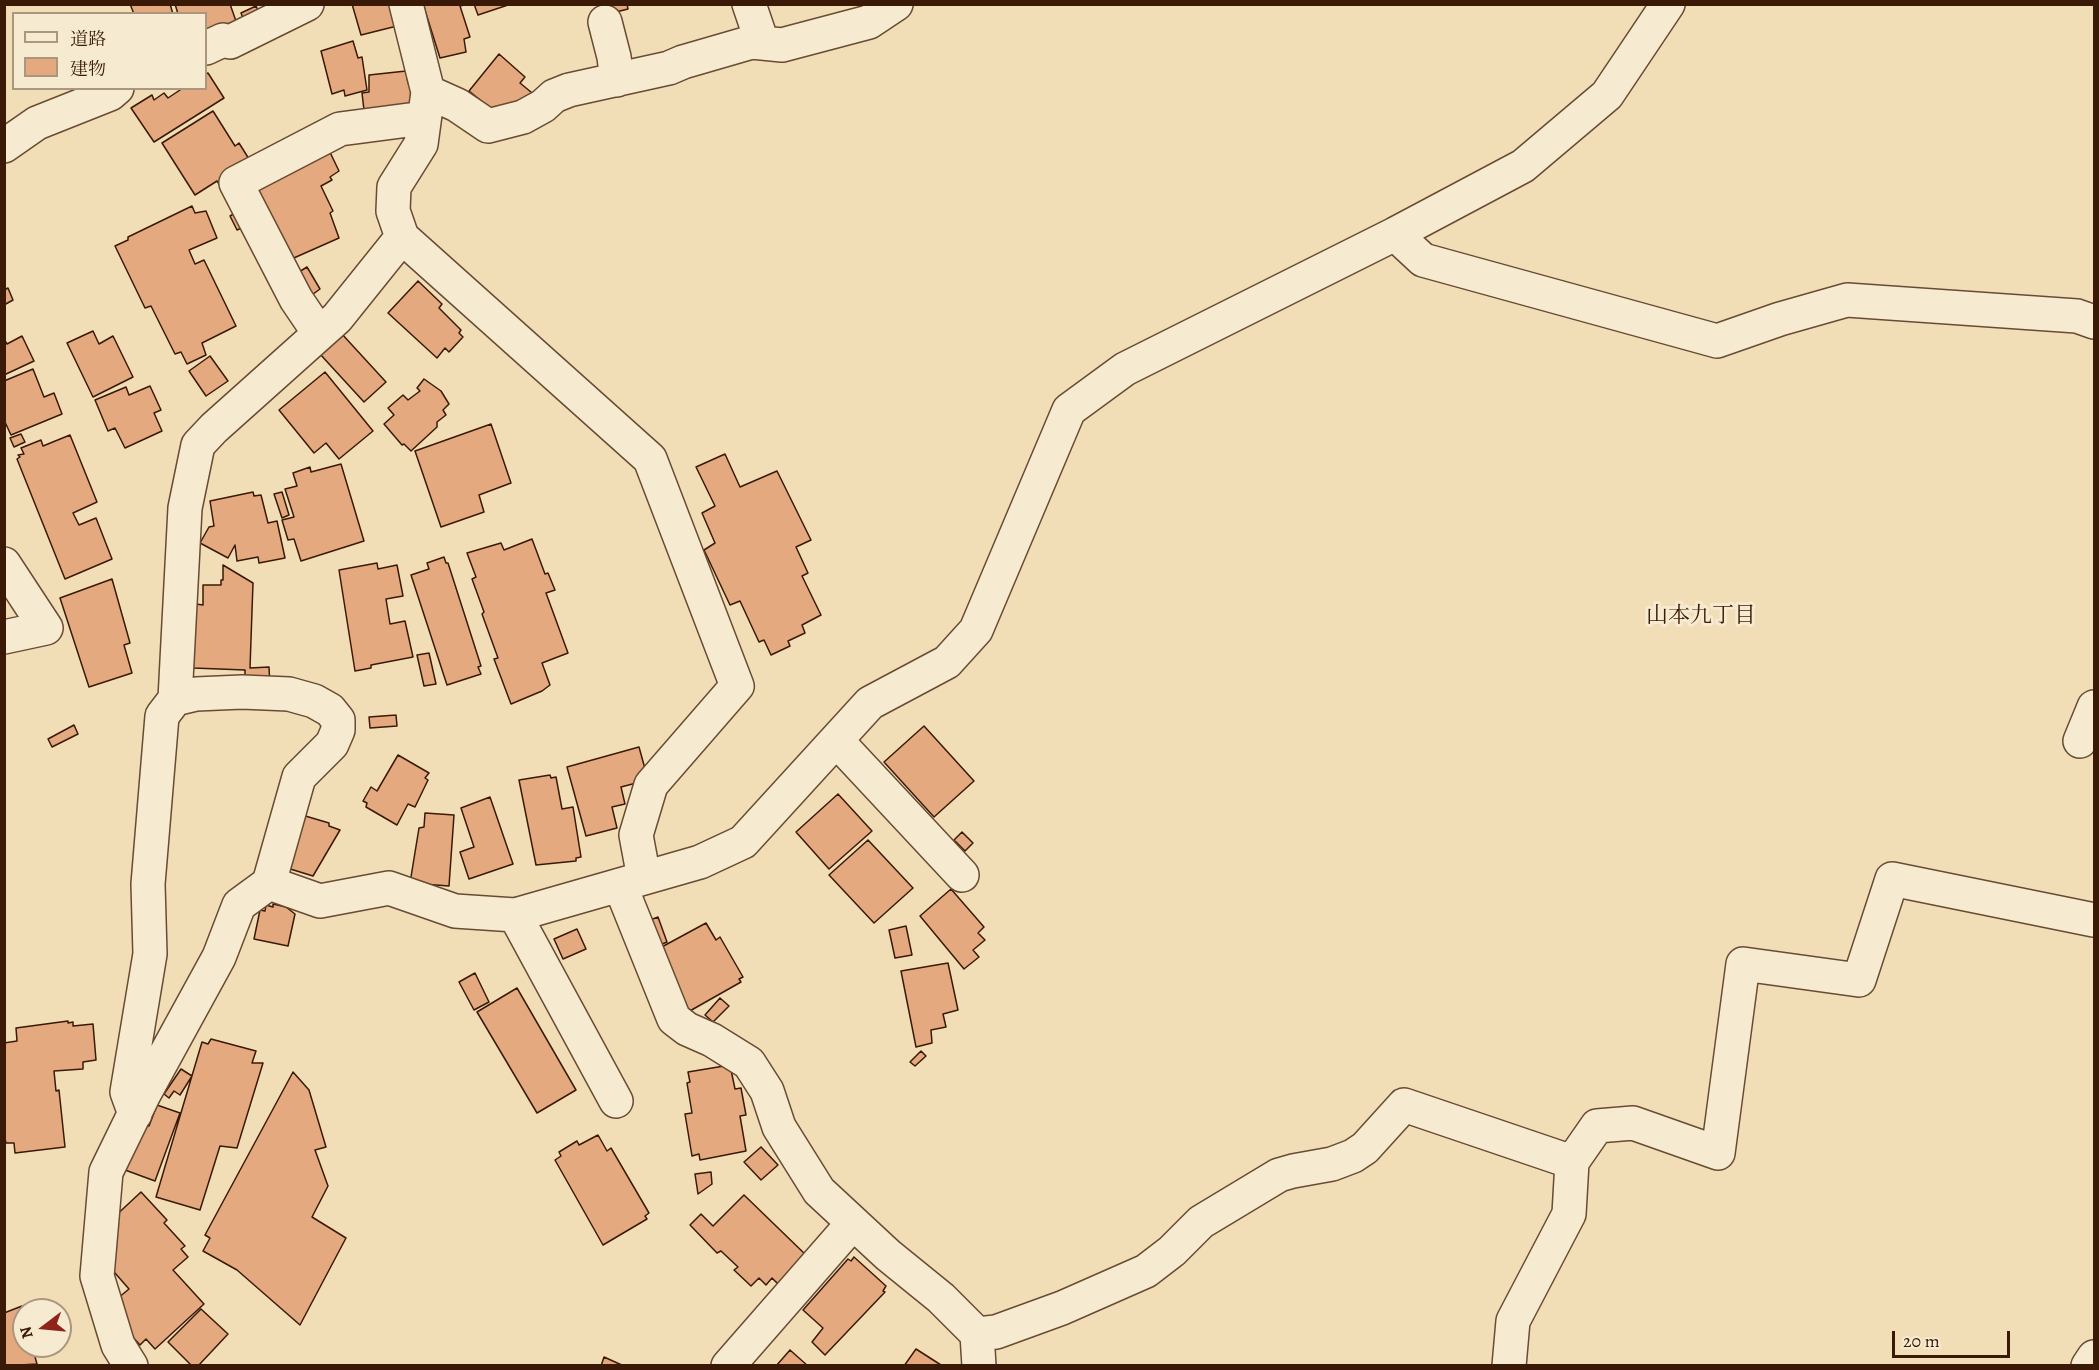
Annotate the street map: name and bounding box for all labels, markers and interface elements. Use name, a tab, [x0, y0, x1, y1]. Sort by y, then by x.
legend	[12, 12, 207, 90]
text: 道路	[70, 27, 106, 51]
text: 建物	[70, 57, 106, 81]
district label: 山本九丁目	[1646, 604, 1756, 630]
north arrow	[12, 1298, 72, 1358]
scale bar	[1895, 1319, 2014, 1357]
text: N	[14, 1324, 39, 1341]
text: 20 m	[1903, 1329, 1940, 1353]

